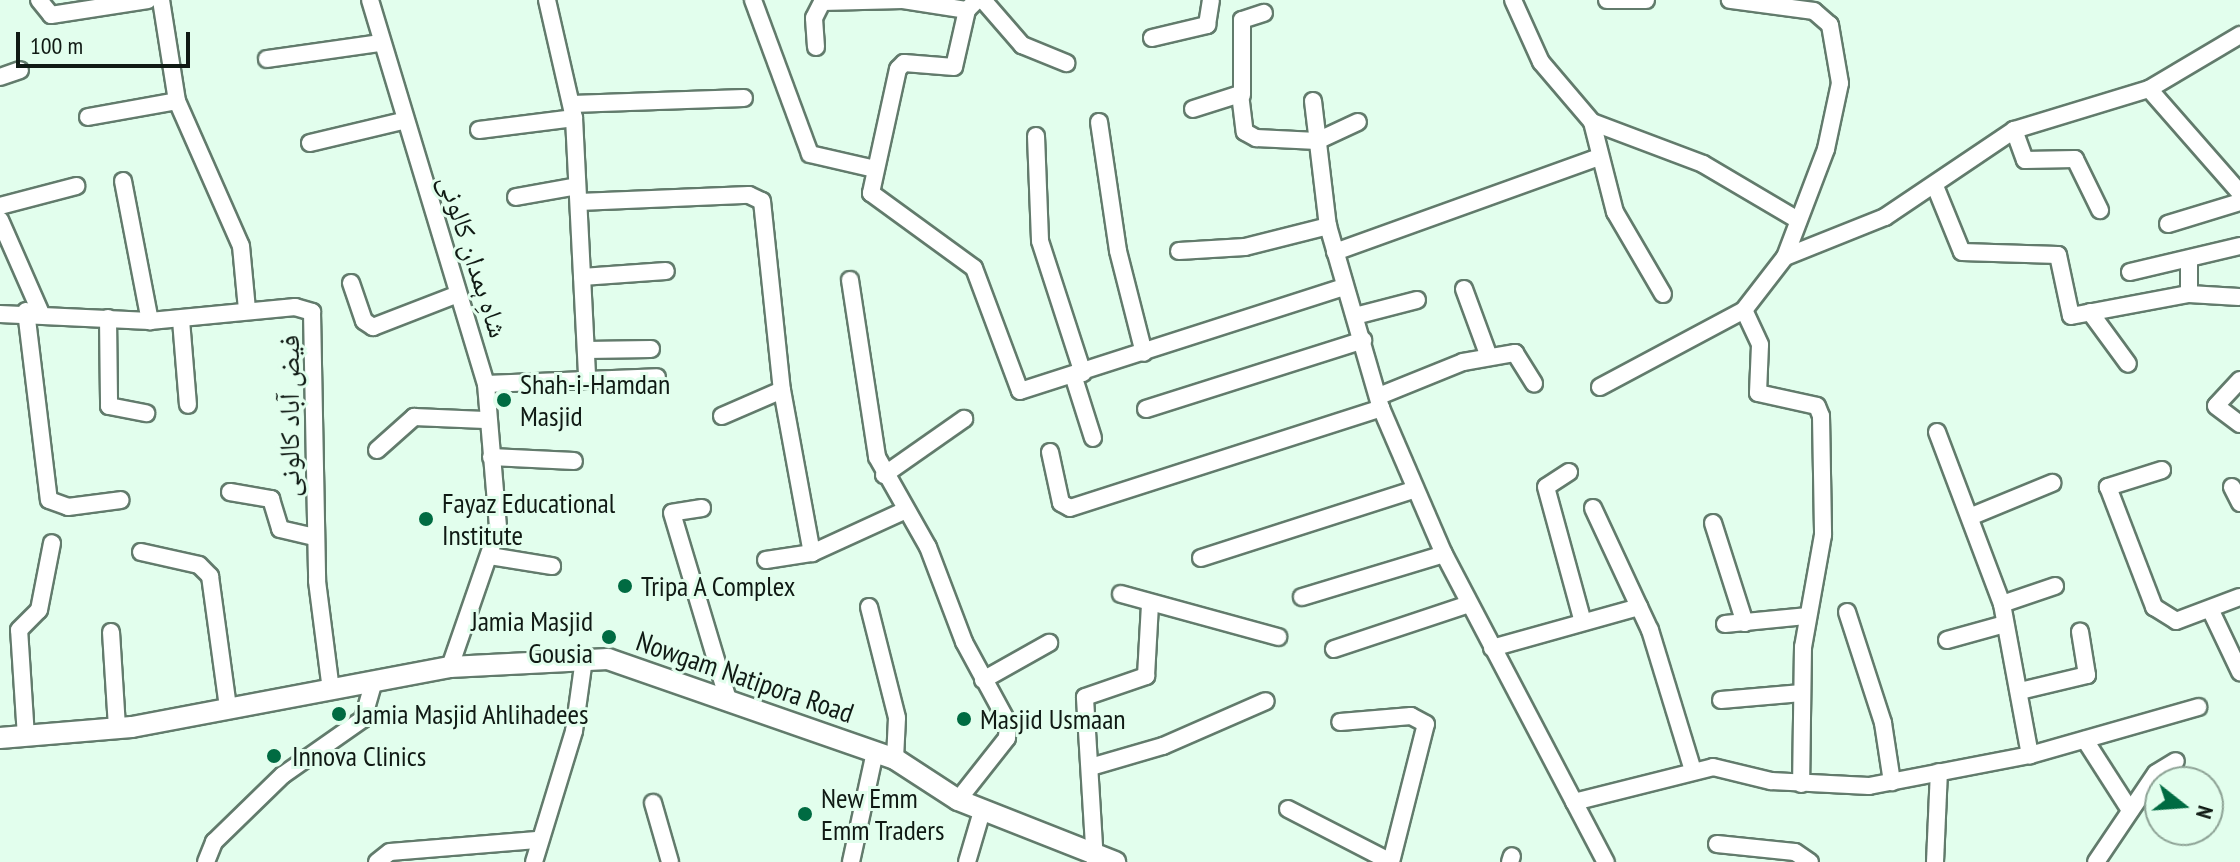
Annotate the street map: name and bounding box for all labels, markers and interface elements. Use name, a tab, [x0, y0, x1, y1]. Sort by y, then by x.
scale bar	[20, 16, 194, 66]
text: 100 m	[30, 30, 83, 61]
street label: شاہِ ہمدان کالونی	[432, 170, 516, 342]
street label: فیض آباد کالونی	[272, 335, 306, 497]
place label: Shah-i-Hamdan Masjid	[520, 367, 670, 433]
marker: Shah-i-Hamdan Masjid	[495, 391, 513, 409]
place label: Fayaz Educational Institute	[442, 486, 616, 552]
marker: Fayaz Educational Institute	[417, 510, 435, 528]
place label: Tripa A Complex	[641, 569, 797, 603]
marker: Tripa A Complex	[616, 577, 634, 595]
place label: Jamia Masjid Gousia	[471, 604, 593, 670]
street label: Nowgam Natipora Road	[632, 624, 858, 730]
marker: Jamia Masjid Gousia	[600, 628, 618, 646]
place label: Jamia Masjid Ahlihadees	[355, 697, 589, 731]
place label: Masjid Usmaan	[980, 702, 1126, 736]
marker: Jamia Masjid Ahlihadees	[330, 705, 348, 723]
marker: Masjid Usmaan	[955, 710, 973, 728]
place label: Innova Clinics	[292, 739, 426, 773]
marker: Innova Clinics	[263, 745, 285, 767]
north arrow	[2144, 766, 2224, 846]
place label: New Emm Emm Traders	[821, 781, 945, 847]
text: N	[2190, 803, 2220, 822]
marker: New Emm Emm Traders	[796, 805, 814, 823]

